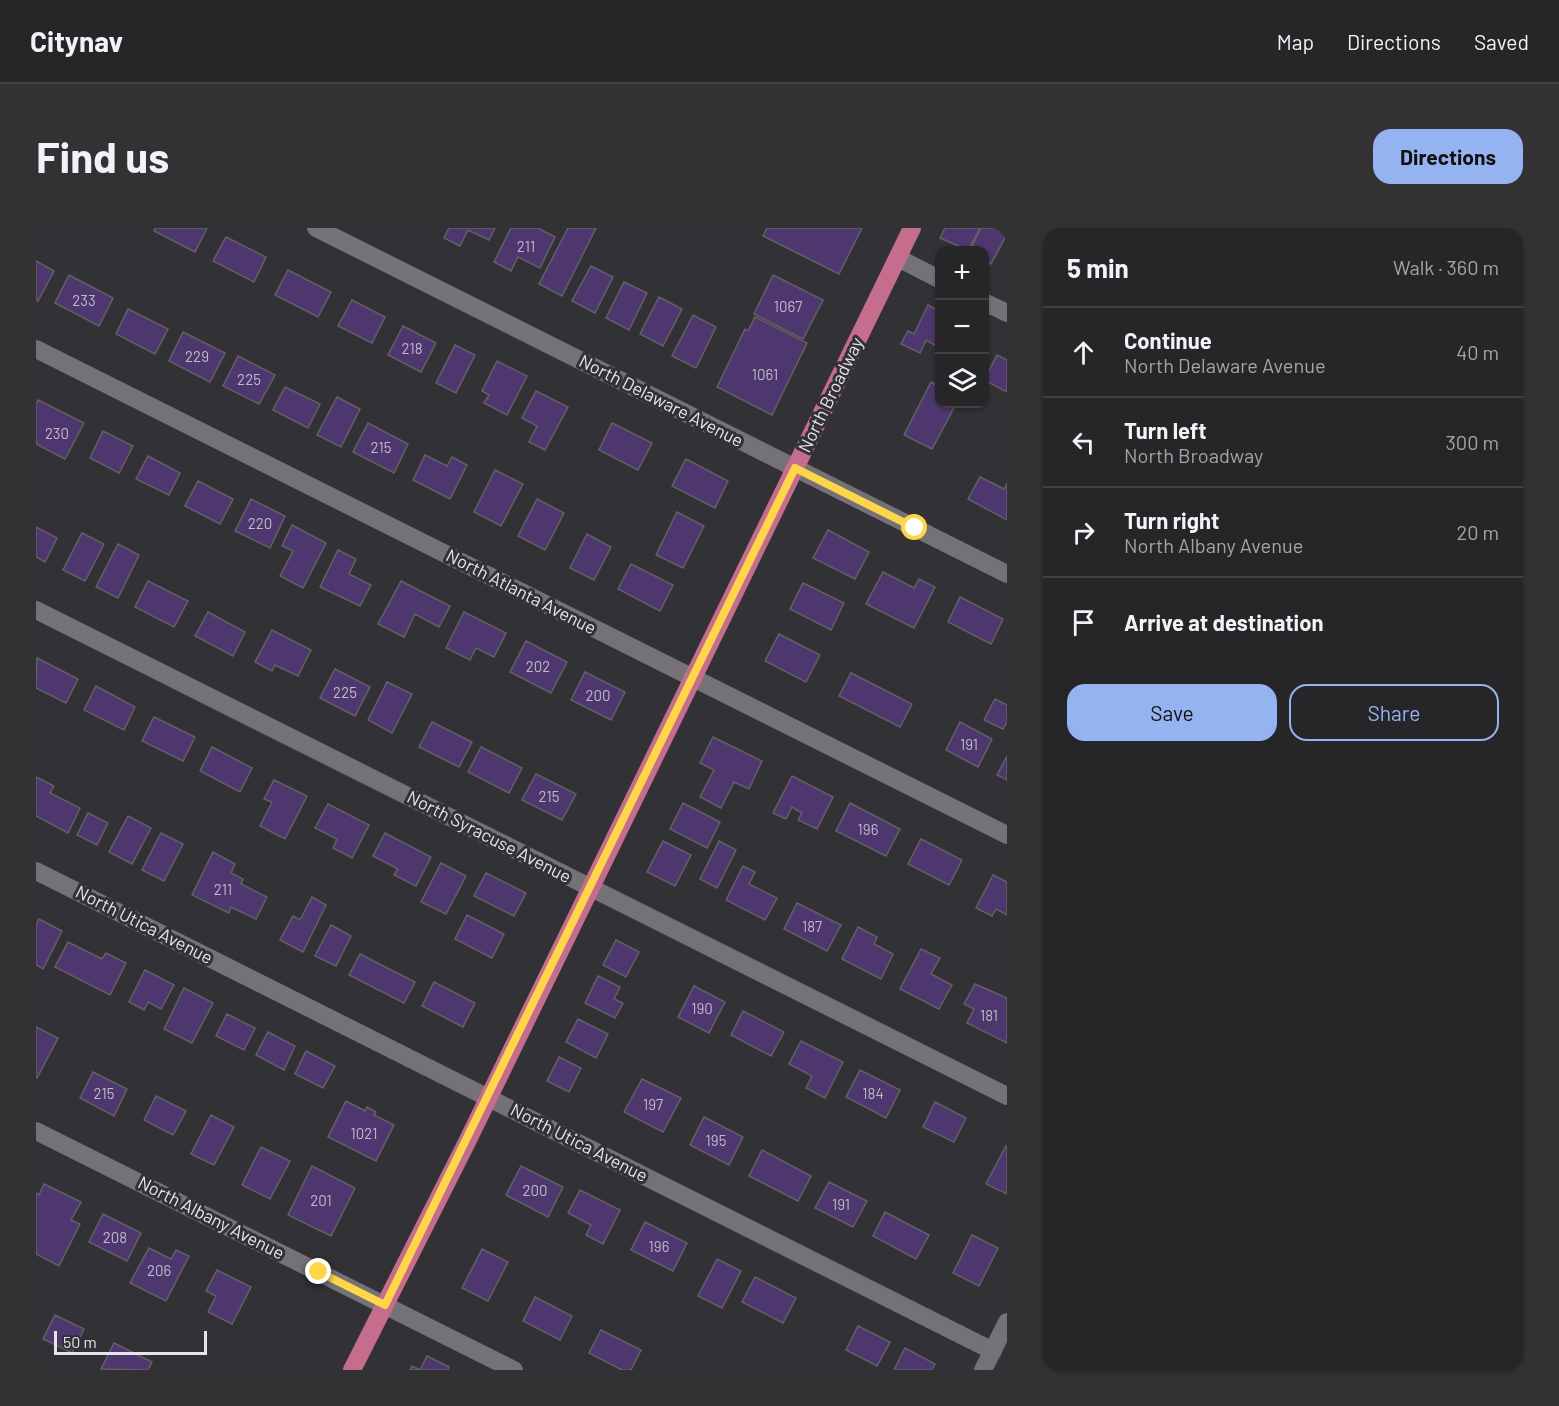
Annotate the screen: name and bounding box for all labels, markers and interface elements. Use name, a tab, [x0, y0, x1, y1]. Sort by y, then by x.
text: Citynav	[30, 24, 123, 58]
text: Map	[1277, 29, 1314, 54]
text: Directions	[1347, 29, 1441, 54]
text: Saved	[1474, 29, 1529, 54]
button: Directions	[1373, 129, 1523, 184]
text: Find us	[36, 131, 169, 181]
house number: 211	[517, 237, 535, 255]
map controls	[935, 246, 989, 408]
button: +	[935, 246, 989, 300]
text: 5 min	[1067, 252, 1129, 283]
text: Walk · 360 m	[1393, 255, 1499, 279]
house number: 233	[72, 291, 96, 309]
house number: 1067	[774, 297, 802, 315]
button: −	[935, 300, 989, 354]
text: Continue	[1124, 327, 1212, 353]
street label: North Broadway	[793, 333, 867, 456]
icon: ahead	[1067, 336, 1100, 369]
house number: 218	[402, 339, 422, 357]
text: 40 m	[1456, 340, 1499, 364]
house number: 229	[185, 347, 209, 365]
street label: North Delaware Avenue	[576, 349, 747, 451]
text: North Delaware Avenue	[1124, 353, 1326, 377]
button: layers	[935, 354, 989, 408]
house number: 1061	[752, 365, 778, 383]
house number: 225	[237, 370, 261, 388]
text: Turn left	[1124, 417, 1207, 443]
house number: 230	[45, 424, 69, 442]
icon: left	[1067, 426, 1100, 459]
text: 300 m	[1446, 430, 1499, 454]
house number: 215	[371, 438, 391, 456]
text: North Broadway	[1124, 443, 1263, 467]
text: Turn right	[1124, 507, 1219, 533]
house number: 220	[248, 514, 272, 532]
route start	[901, 514, 927, 540]
icon: right	[1067, 516, 1100, 549]
text: 20 m	[1456, 520, 1499, 544]
text: North Albany Avenue	[1124, 533, 1303, 557]
street label: North Atlanta Avenue	[443, 544, 600, 638]
icon: arrive	[1067, 606, 1100, 639]
text: Arrive at destination	[1124, 609, 1323, 635]
house number: 202	[526, 657, 550, 675]
house number: 225	[333, 683, 357, 701]
button: Save	[1067, 684, 1277, 741]
button: Share	[1289, 684, 1499, 741]
house number: 200	[586, 686, 611, 704]
house number: 191	[960, 735, 978, 753]
street label: North Syracuse Avenue	[404, 785, 575, 887]
house number: 215	[539, 787, 559, 805]
house number: 196	[858, 820, 878, 838]
street label: North Utica Avenue	[72, 880, 217, 968]
house number: 211	[214, 880, 232, 898]
house number: 187	[802, 917, 822, 935]
house number: 190	[691, 999, 713, 1017]
house number: 181	[980, 1006, 998, 1024]
house number: 215	[94, 1084, 114, 1102]
house number: 184	[862, 1084, 884, 1102]
house number: 197	[643, 1095, 663, 1113]
street label: North Utica Avenue	[507, 1098, 652, 1186]
house number: 1021	[351, 1124, 377, 1142]
house number: 195	[706, 1131, 726, 1149]
street label: North Albany Avenue	[135, 1171, 288, 1264]
house number: 200	[523, 1181, 548, 1199]
house number: 201	[310, 1191, 332, 1209]
house number: 191	[832, 1195, 850, 1213]
house number: 208	[103, 1228, 127, 1246]
house number: 196	[649, 1237, 669, 1255]
route end	[305, 1258, 331, 1284]
house number: 206	[147, 1261, 171, 1279]
scale bar	[54, 1328, 207, 1356]
text: 50 m	[63, 1332, 97, 1351]

